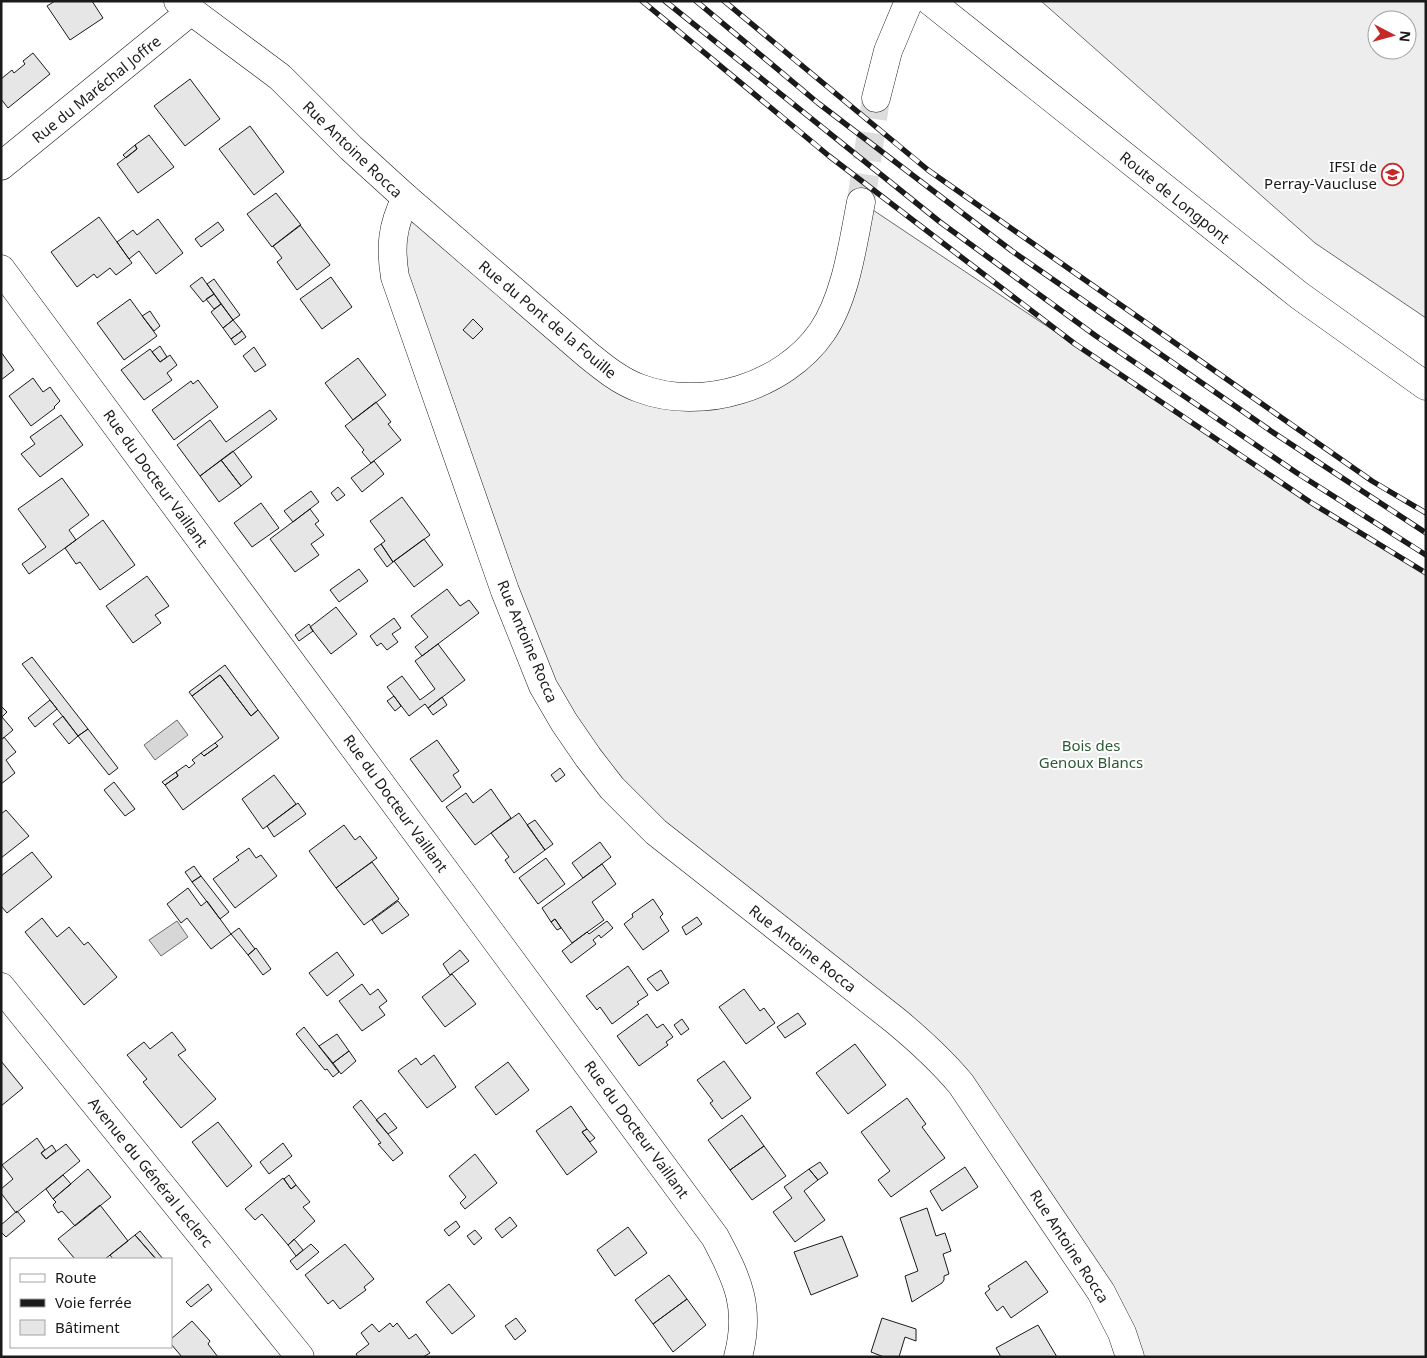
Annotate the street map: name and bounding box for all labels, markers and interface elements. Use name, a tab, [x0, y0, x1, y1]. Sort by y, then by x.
north arrow	[1367, 10, 1417, 60]
text: N	[1395, 30, 1415, 43]
street label: Rue du Maréchal Joffre	[27, 31, 165, 147]
street label: Rue Antoine Rocca	[299, 96, 407, 202]
street label: Route de Longpont	[1116, 147, 1234, 248]
place label: IFSI de Perray-Vaucluse	[1264, 156, 1377, 193]
school or university icon: IFSI de Perray-Vaucluse	[1381, 163, 1405, 187]
street label: Rue du Pont de la Fouille	[475, 255, 621, 383]
street label: Rue du Docteur Vaillant	[99, 405, 213, 551]
street label: Rue Antoine Rocca	[493, 577, 563, 705]
street label: Rue du Docteur Vaillant	[339, 730, 453, 876]
park label: Bois des Genoux Blancs	[1039, 735, 1143, 772]
street label: Rue Antoine Rocca	[745, 900, 861, 996]
street label: Rue du Docteur Vaillant	[580, 1056, 694, 1202]
street label: Avenue du Général Leclerc	[84, 1093, 218, 1251]
street label: Rue Antoine Rocca	[1026, 1186, 1114, 1306]
legend	[10, 1258, 172, 1348]
text: Route	[55, 1267, 97, 1287]
text: Voie ferrée	[55, 1292, 132, 1312]
text: Bâtiment	[55, 1317, 120, 1337]

